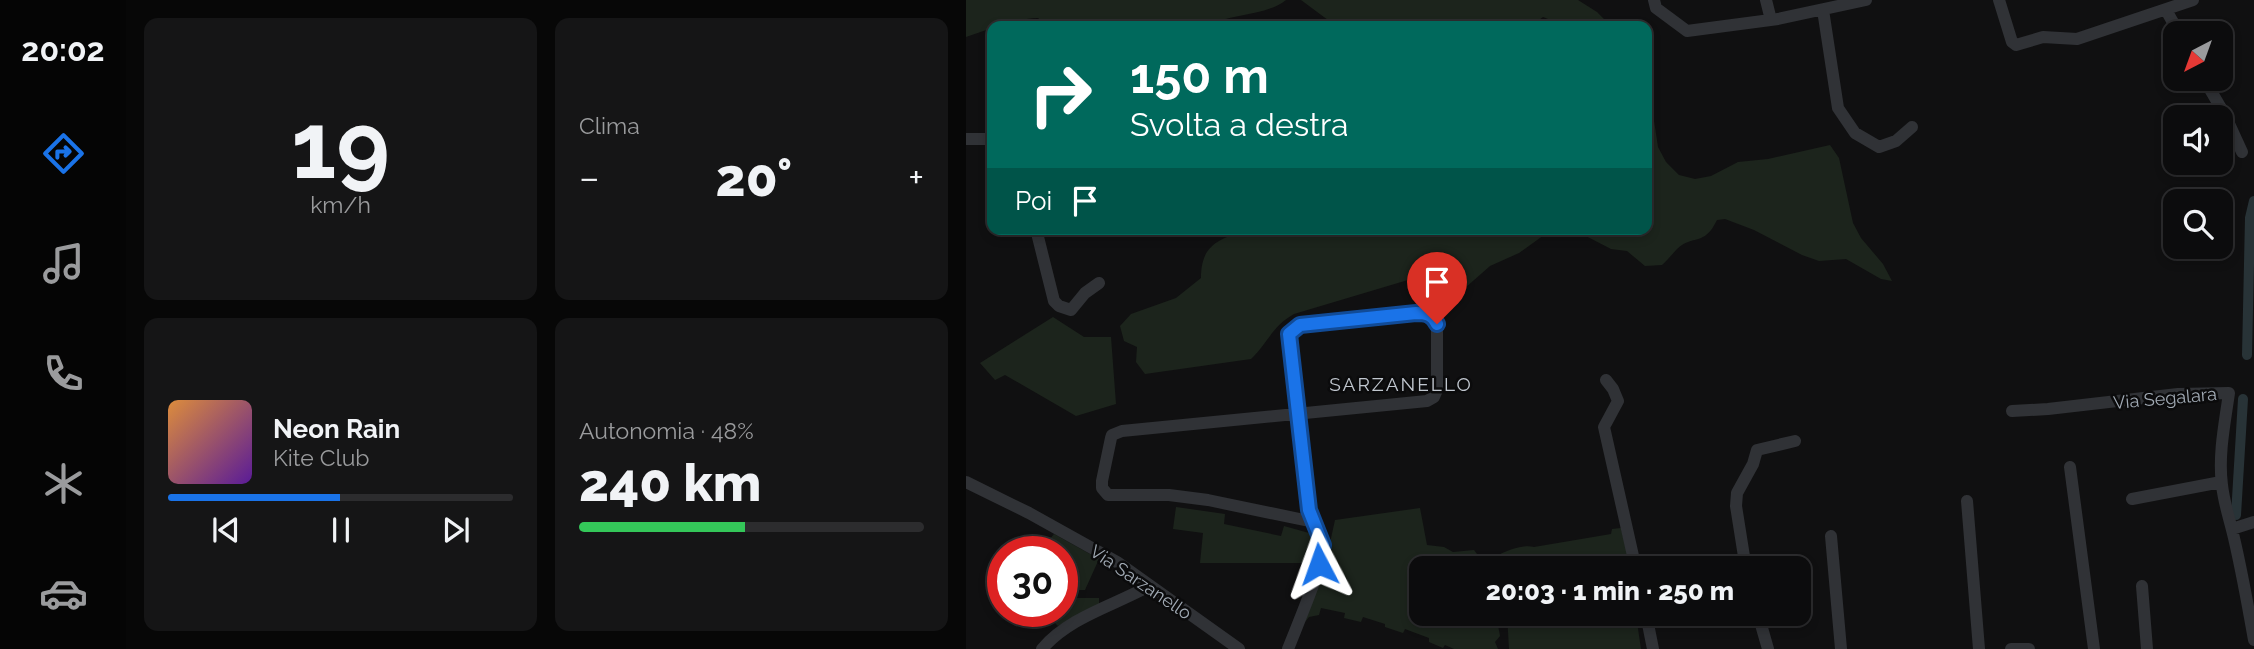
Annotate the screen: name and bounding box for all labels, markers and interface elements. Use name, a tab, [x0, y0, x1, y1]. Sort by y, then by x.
north arrow	[2163, 21, 2233, 91]
map controls	[2163, 21, 2233, 259]
text: 20:02	[21, 31, 105, 68]
text: 150 m	[1130, 47, 1269, 104]
icon: right	[1015, 49, 1106, 140]
text: 19	[291, 92, 390, 199]
button: sound	[2163, 105, 2233, 175]
text: Svolta a destra	[1130, 106, 1349, 143]
text: Clima	[579, 112, 640, 139]
icon: directions	[39, 129, 88, 178]
text: 20°	[716, 147, 792, 208]
text: −	[579, 155, 599, 200]
text: +	[908, 155, 924, 200]
icon: arrive	[1066, 182, 1104, 220]
text: Poi	[1015, 186, 1052, 216]
button: search	[2163, 189, 2233, 259]
text: km/h	[310, 191, 371, 218]
icon: music	[39, 239, 88, 288]
pin	[1407, 252, 1467, 324]
icon: arrive	[1418, 263, 1456, 301]
icon: phone	[39, 349, 88, 398]
district label: SARZANELLO	[1329, 373, 1473, 395]
street label: Via Segalara	[2112, 383, 2218, 413]
text: Neon Rain	[273, 414, 400, 444]
text: Autonomia · 48%	[579, 417, 754, 444]
text: Kite Club	[273, 444, 370, 471]
text: 240 km	[579, 452, 761, 513]
icon: climate	[39, 459, 88, 508]
icon: previous	[207, 511, 245, 549]
icon: pause	[322, 511, 360, 549]
icon: next	[437, 511, 475, 549]
position arrow	[1282, 527, 1356, 601]
speed limit sign: 30	[987, 536, 1078, 627]
street label: Via Sarzanello	[1086, 540, 1196, 624]
icon: car	[39, 569, 88, 618]
text: 20:03 · 1 min · 250 m	[1486, 576, 1734, 606]

